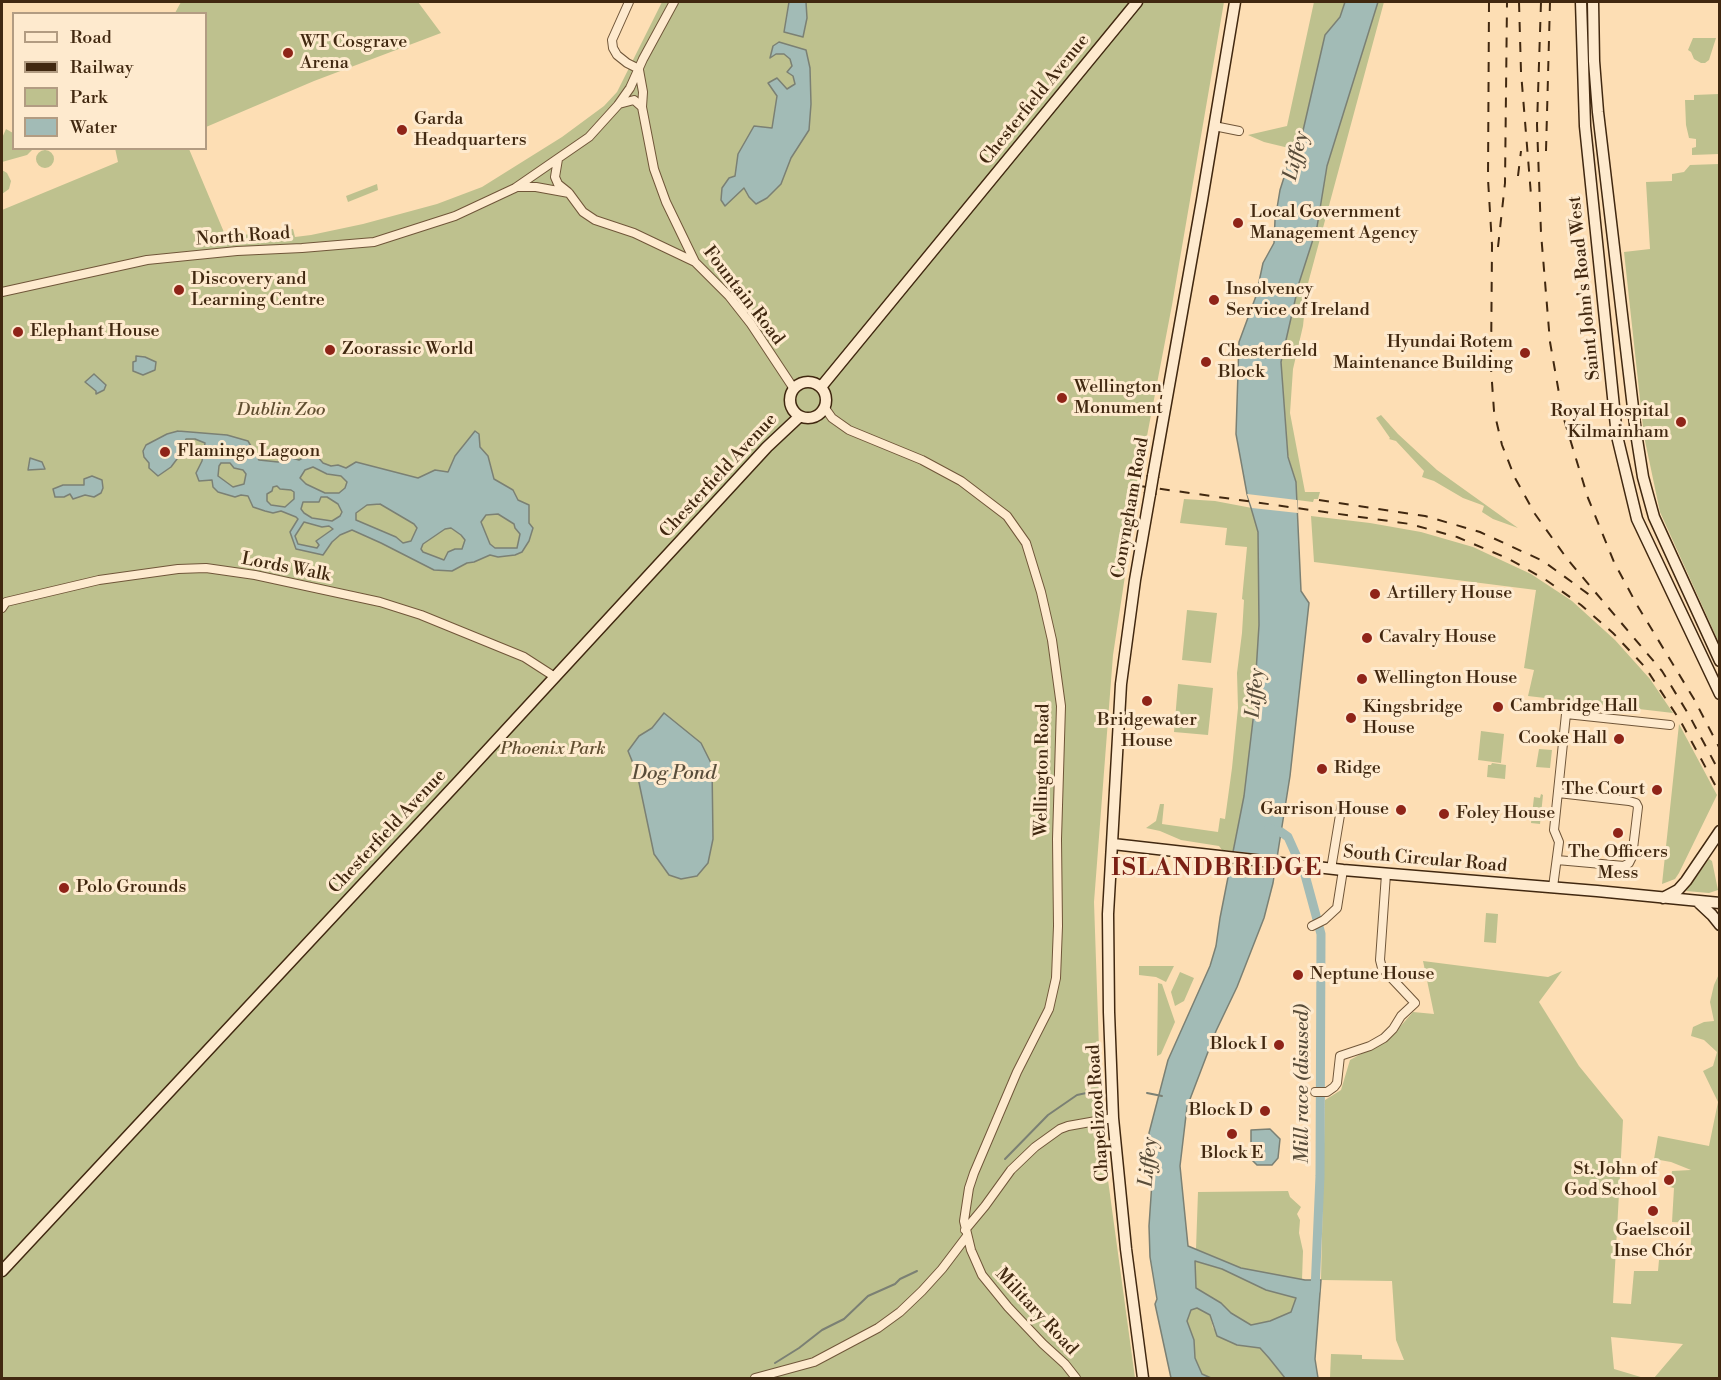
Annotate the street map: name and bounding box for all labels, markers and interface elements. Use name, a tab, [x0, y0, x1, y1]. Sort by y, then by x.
legend	[12, 12, 207, 150]
text: Road	[70, 26, 112, 49]
street label: Chesterfield Avenue	[975, 30, 1095, 170]
place label: WT Cosgrave Arena	[300, 32, 407, 74]
marker: WT Cosgrave Arena	[281, 46, 295, 60]
text: Railway	[70, 56, 133, 79]
text: Park	[70, 86, 107, 109]
place label: Garda Headquarters	[414, 109, 527, 152]
text: Water	[70, 116, 117, 139]
marker: Garda Headquarters	[395, 123, 409, 137]
water label: Liffey	[1279, 129, 1315, 183]
street label: Saint John's Road West	[1565, 195, 1605, 381]
place label: Local Government Management Agency	[1250, 202, 1418, 244]
marker: Local Government Management Agency	[1231, 216, 1245, 230]
street label: North Road	[195, 223, 291, 251]
street label: Fountain Road	[698, 242, 788, 350]
place label: Discovery and Learning Centre	[191, 269, 325, 312]
place label: Insolvency Service of Ireland	[1226, 279, 1370, 322]
marker: Discovery and Learning Centre	[172, 283, 186, 297]
marker: Insolvency Service of Ireland	[1207, 293, 1221, 307]
place label: Elephant House	[30, 321, 160, 343]
marker: Elephant House	[11, 325, 25, 339]
place label: Hyundai Rotem Maintenance Building	[1333, 332, 1513, 374]
place label: Zoorassic World	[342, 339, 474, 361]
place label: Chesterfield Block	[1218, 341, 1317, 384]
marker: Zoorassic World	[323, 343, 337, 357]
marker: Hyundai Rotem Maintenance Building	[1518, 346, 1532, 360]
marker: Chesterfield Block	[1199, 355, 1213, 369]
place label: Wellington Monument	[1074, 377, 1163, 420]
marker: Wellington Monument	[1055, 391, 1069, 405]
park label: Dublin Zoo	[236, 400, 326, 422]
place label: Royal Hospital Kilmainham	[1550, 401, 1669, 444]
street label: Chesterfield Avenue	[656, 409, 782, 543]
marker: Royal Hospital Kilmainham	[1674, 415, 1688, 429]
street label: Conyngham Road	[1108, 436, 1154, 580]
place label: Flamingo Lagoon	[177, 441, 320, 463]
marker: Flamingo Lagoon	[158, 445, 172, 459]
street label: Lords Walk	[240, 549, 332, 587]
place label: Artillery House	[1387, 583, 1512, 605]
marker: Artillery House	[1368, 587, 1382, 601]
place label: Cavalry House	[1379, 627, 1496, 649]
marker: Cavalry House	[1360, 631, 1374, 645]
water label: Liffey	[1242, 667, 1270, 719]
place label: Wellington House	[1374, 668, 1517, 690]
marker: Wellington House	[1355, 672, 1369, 686]
marker: Bridgewater House	[1140, 694, 1154, 708]
place label: Cambridge Hall	[1510, 696, 1638, 718]
place label: Kingsbridge House	[1363, 697, 1463, 740]
marker: Cambridge Hall	[1491, 700, 1505, 714]
street label: Wellington Road	[1031, 703, 1055, 837]
place label: Bridgewater House	[1097, 710, 1197, 752]
marker: Kingsbridge House	[1344, 711, 1358, 725]
place label: Cooke Hall	[1518, 728, 1607, 750]
marker: Cooke Hall	[1612, 732, 1626, 746]
park label: Phoenix Park	[500, 739, 606, 761]
place label: Ridge	[1334, 758, 1381, 780]
water label: Dog Pond	[632, 762, 716, 786]
marker: Ridge	[1315, 762, 1329, 776]
street label: Chesterfield Avenue	[325, 765, 451, 899]
place label: The Court	[1562, 779, 1645, 801]
marker: The Court	[1650, 783, 1664, 797]
place label: Garrison House	[1260, 799, 1389, 821]
marker: Garrison House	[1394, 803, 1408, 817]
place label: Foley House	[1456, 803, 1555, 825]
marker: Foley House	[1437, 807, 1451, 821]
marker: The Officers Mess	[1611, 826, 1625, 840]
street label: South Circular Road	[1342, 842, 1508, 878]
place label: The Officers Mess	[1568, 842, 1668, 884]
district label: ISLANDBRIDGE	[1111, 855, 1323, 883]
place label: Polo Grounds	[76, 877, 186, 899]
marker: Polo Grounds	[57, 881, 71, 895]
place label: Neptune House	[1310, 964, 1435, 986]
marker: Neptune House	[1291, 968, 1305, 982]
water label: Mill race (disused)	[1291, 1004, 1315, 1164]
place label: Block I	[1210, 1034, 1267, 1056]
marker: Block I	[1272, 1038, 1286, 1052]
street label: Chapelizod Road	[1083, 1044, 1115, 1182]
place label: Block D	[1189, 1100, 1253, 1122]
marker: Block D	[1258, 1104, 1272, 1118]
marker: Block E	[1225, 1127, 1239, 1141]
water label: Liffey	[1135, 1136, 1163, 1188]
place label: Block E	[1201, 1143, 1263, 1165]
place label: St. John of God School	[1564, 1159, 1657, 1202]
marker: St. John of God School	[1662, 1173, 1676, 1187]
marker: Gaelscoil Inse Chór	[1646, 1204, 1660, 1218]
place label: Gaelscoil Inse Chór	[1613, 1220, 1693, 1262]
street label: Military Road	[990, 1264, 1082, 1360]

